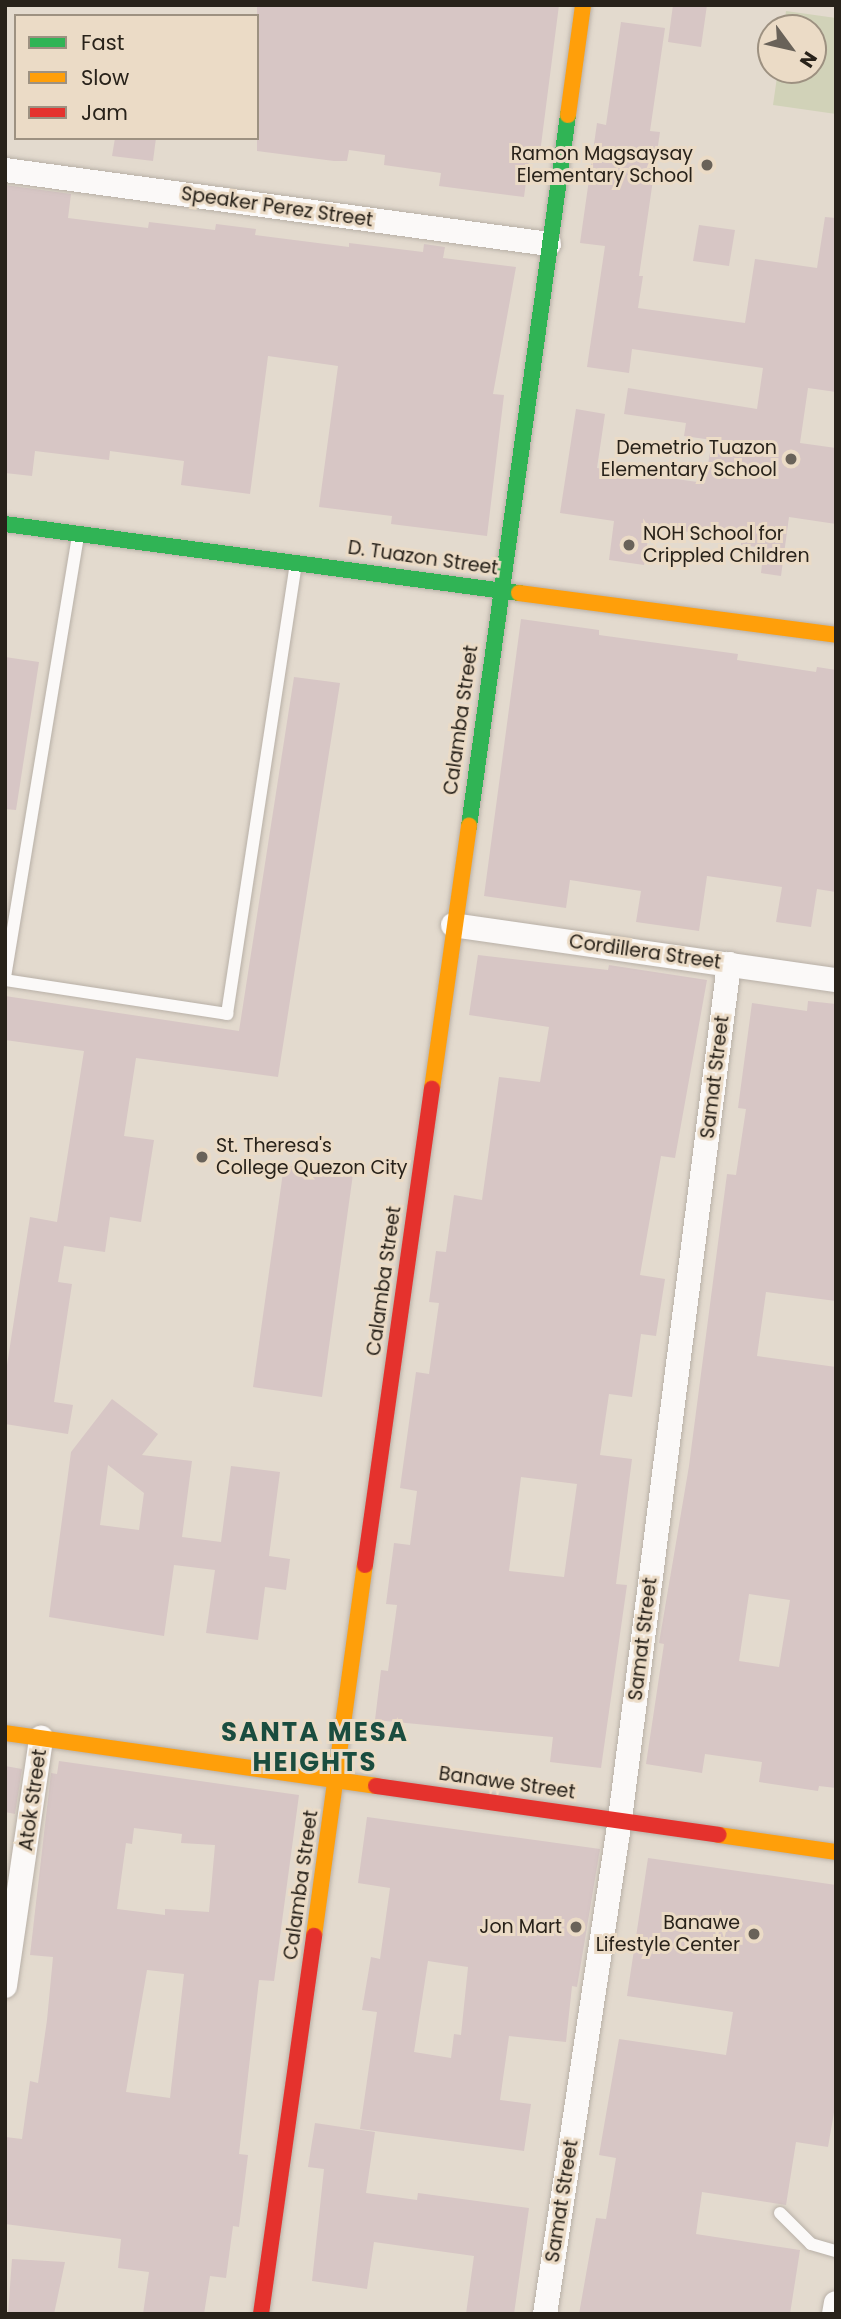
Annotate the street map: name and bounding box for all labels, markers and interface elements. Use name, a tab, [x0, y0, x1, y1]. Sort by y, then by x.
legend	[14, 14, 259, 140]
north arrow	[757, 14, 827, 84]
text: Fast	[81, 28, 124, 57]
text: N	[793, 46, 824, 73]
text: Slow	[81, 63, 129, 92]
text: Jam	[81, 98, 128, 127]
place label: Ramon Magsaysay Elementary School	[511, 143, 693, 187]
marker: Ramon Magsaysay Elementary School	[699, 157, 715, 173]
street label: Speaker Perez Street	[180, 182, 374, 232]
place label: Demetrio Tuazon Elementary School	[601, 437, 777, 481]
marker: Demetrio Tuazon Elementary School	[783, 451, 799, 467]
place label: NOH School for Crippled Children	[643, 523, 810, 567]
street label: D. Tuazon Street	[346, 536, 500, 580]
marker: NOH School for Crippled Children	[621, 537, 637, 553]
street label: Calamba Street	[439, 644, 483, 796]
street label: Cordillera Street	[568, 930, 722, 974]
street label: Samat Street	[696, 1014, 734, 1140]
place label: St. Theresa's College Quezon City	[216, 1135, 408, 1179]
marker: St. Theresa's College Quezon City	[194, 1149, 210, 1165]
street label: Calamba Street	[362, 1205, 406, 1357]
street label: Samat Street	[624, 1576, 662, 1702]
district label: SANTA MESA HEIGHTS	[222, 1717, 408, 1778]
street label: Atok Street	[15, 1748, 51, 1852]
street label: Banawe Street	[437, 1762, 577, 1804]
street label: Calamba Street	[279, 1809, 323, 1961]
place label: Banawe Lifestyle Center	[596, 1912, 740, 1956]
place label: Jon Mart	[479, 1916, 562, 1938]
marker: Jon Mart	[568, 1919, 584, 1935]
marker: Banawe Lifestyle Center	[746, 1926, 762, 1942]
street label: Samat Street	[541, 2138, 583, 2264]

